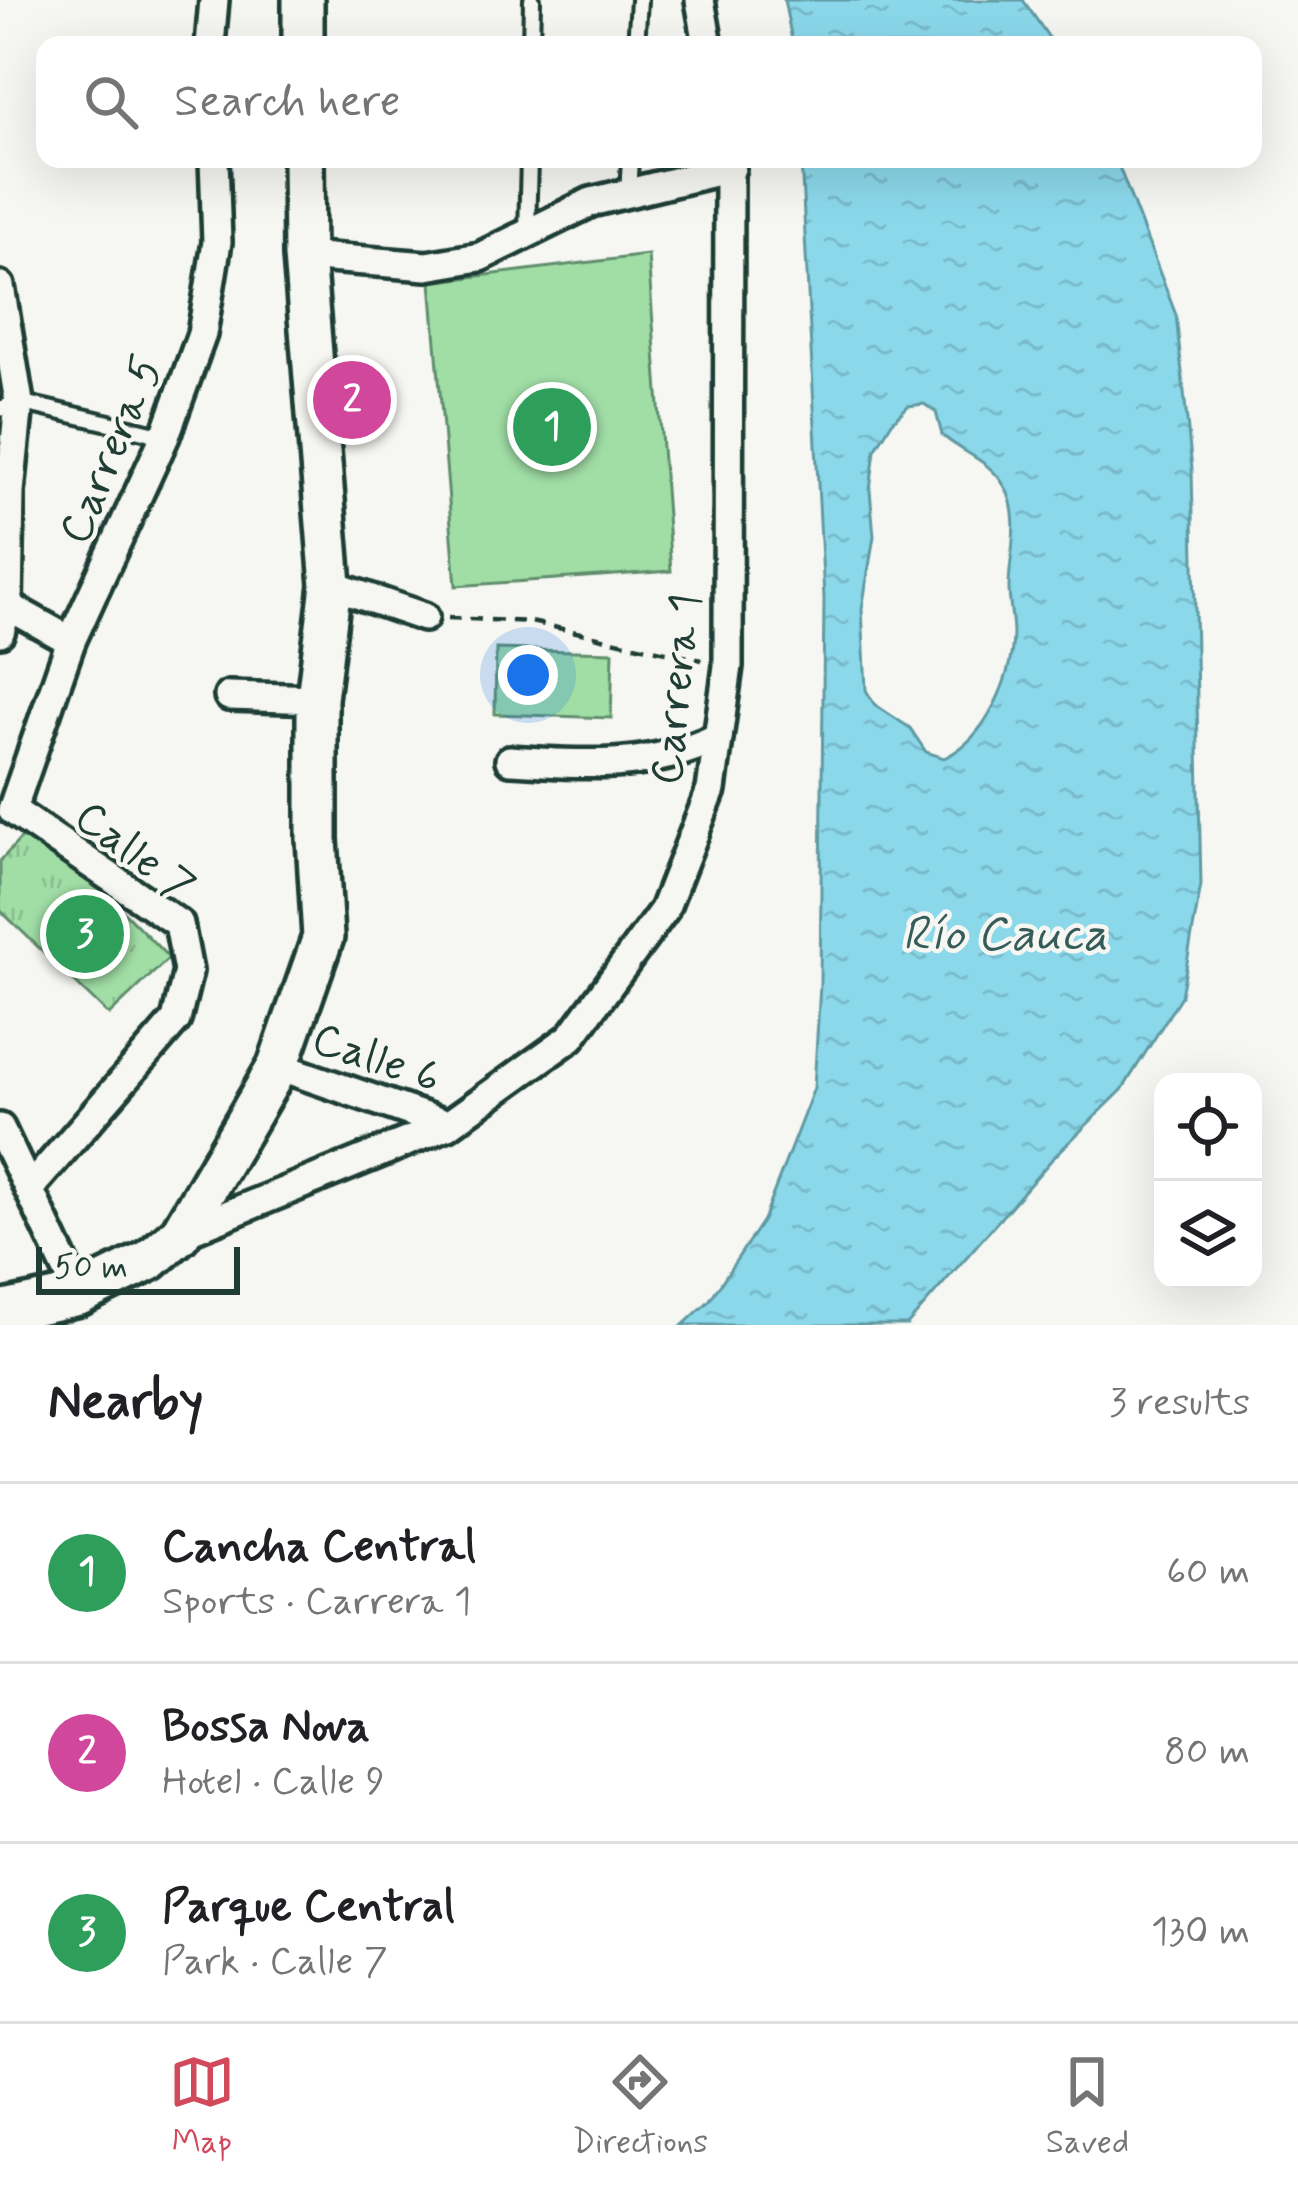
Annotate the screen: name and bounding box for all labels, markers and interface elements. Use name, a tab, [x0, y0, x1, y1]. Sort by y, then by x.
search box	[36, 36, 1262, 168]
icon: search	[78, 69, 144, 135]
text: Search here	[174, 73, 401, 132]
street label: Carrera 5	[46, 347, 178, 553]
pin: 2	[313, 355, 391, 445]
pin: 1	[513, 382, 591, 472]
street label: Carrera 1	[638, 591, 717, 788]
your location	[498, 645, 558, 705]
street label: Calle 7	[62, 788, 206, 917]
pin: 3	[46, 889, 124, 979]
water label: Río Cauca	[902, 904, 1108, 967]
street label: Calle 6	[304, 1010, 448, 1109]
map controls	[1154, 1073, 1262, 1289]
button: locate	[1154, 1073, 1262, 1181]
button: layers	[1154, 1181, 1262, 1289]
scale bar	[36, 1241, 240, 1294]
text: 50 m	[54, 1246, 128, 1290]
text: Nearby	[48, 1370, 203, 1436]
text: 3 results	[1109, 1378, 1250, 1429]
text: Cancha Central	[162, 1518, 476, 1577]
text: 1	[78, 1547, 96, 1598]
text: 60 m	[1166, 1547, 1250, 1598]
text: Sports · Carrera 1	[162, 1577, 471, 1628]
text: Bossa Nova	[162, 1698, 370, 1757]
text: 2	[77, 1727, 97, 1778]
text: 80 m	[1164, 1727, 1250, 1778]
text: Hotel · Calle 9	[162, 1757, 385, 1808]
text: Parque Central	[162, 1878, 455, 1937]
text: 3	[78, 1907, 96, 1958]
text: 130 m	[1151, 1907, 1250, 1958]
text: Park · Calle 7	[162, 1937, 388, 1988]
tab: Map	[169, 2049, 235, 2165]
tab: Directions	[572, 2049, 708, 2165]
tab: Saved	[1046, 2049, 1129, 2165]

